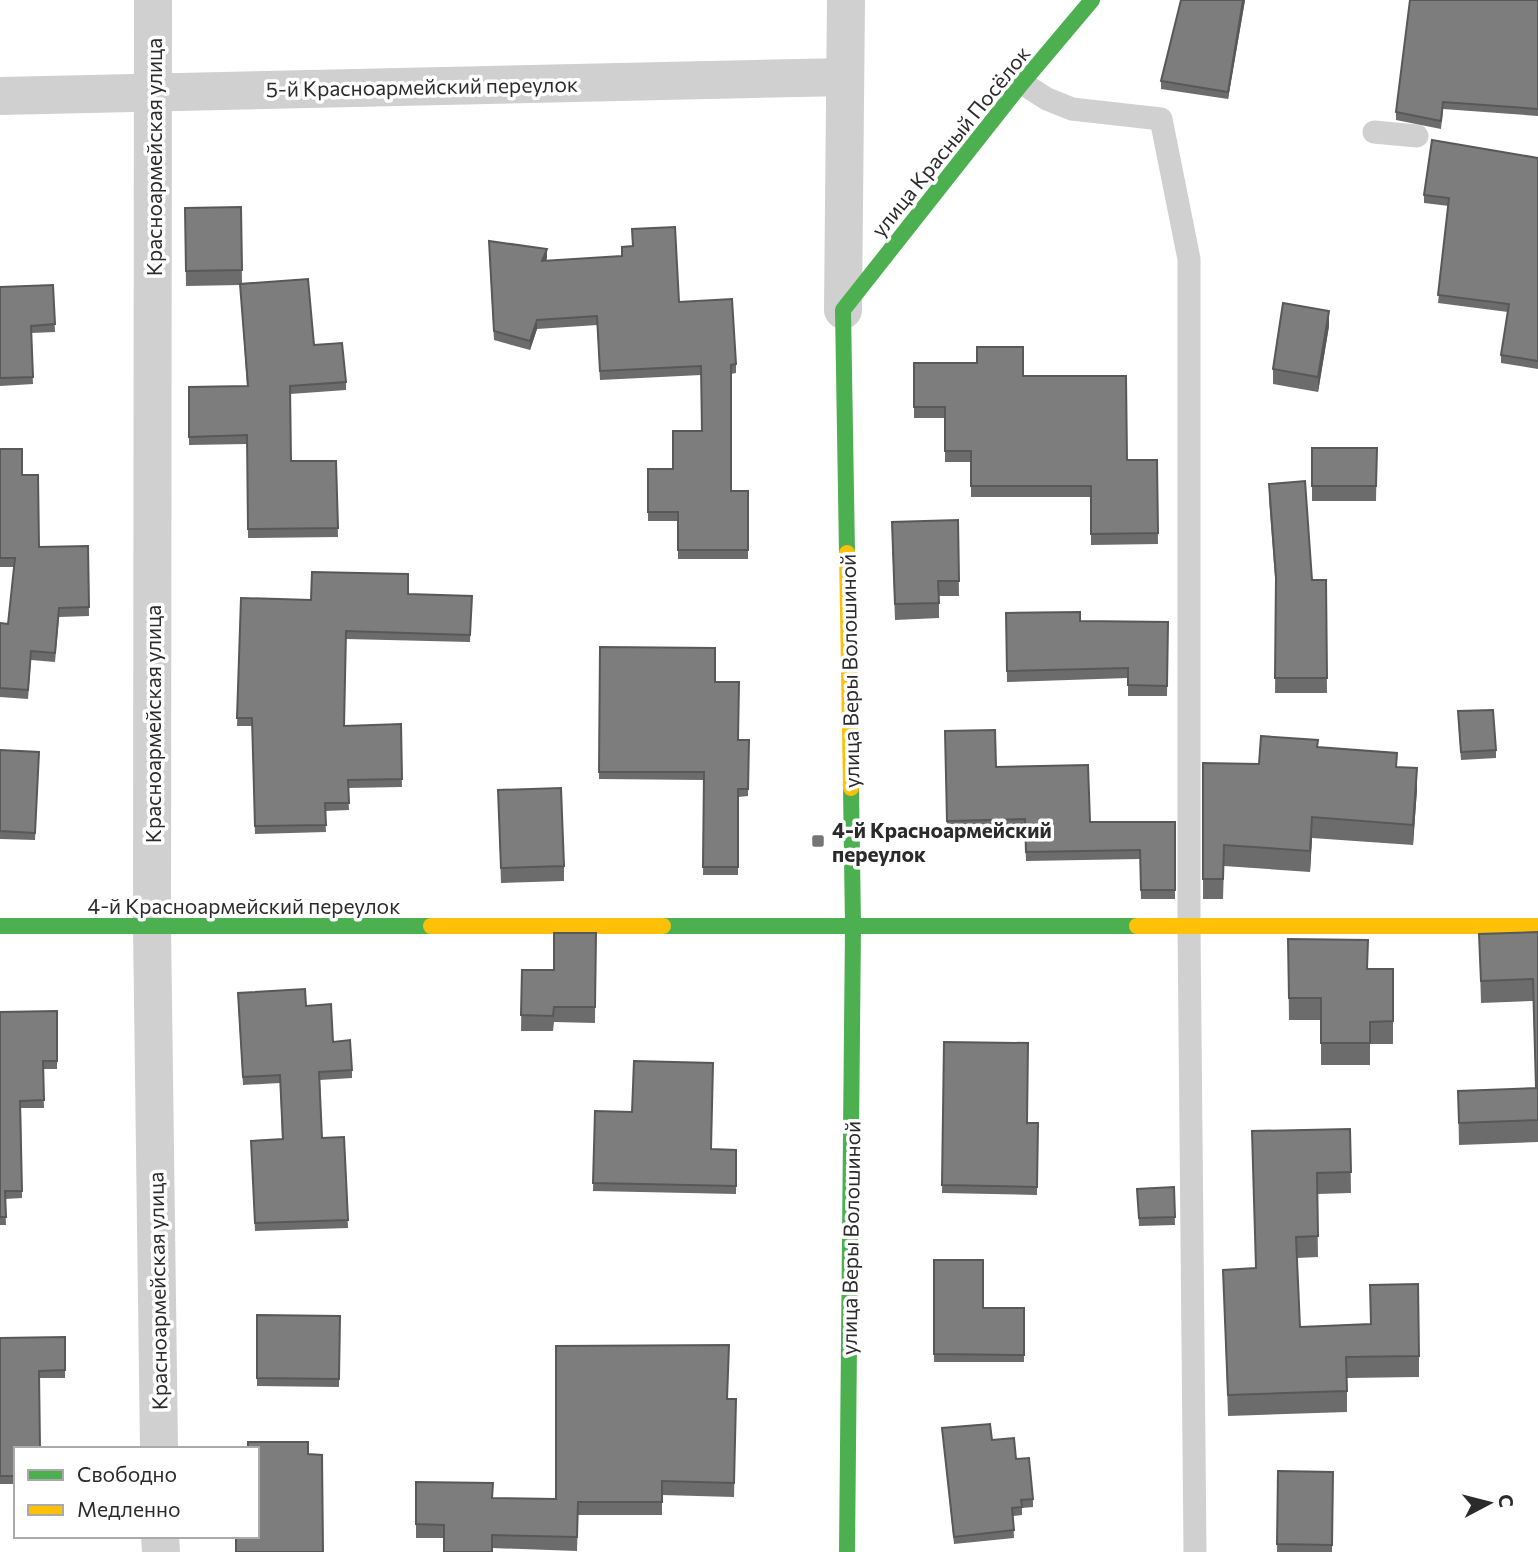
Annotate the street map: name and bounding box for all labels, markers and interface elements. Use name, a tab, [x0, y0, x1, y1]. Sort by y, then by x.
street label: Красноармейская улица	[141, 38, 166, 276]
street label: улица Красный Посёлок	[865, 41, 1035, 241]
street label: 5-й Красноармейский переулок	[266, 71, 578, 101]
street label: улица Веры Волошиной	[834, 554, 864, 788]
street label: Красноармейская улица	[140, 605, 165, 843]
place label: 4-й Красноармейский переулок	[832, 817, 1052, 866]
marker: 4-й Красноармейский переулок	[810, 833, 826, 849]
street label: 4-й Красноармейский переулок	[88, 893, 400, 918]
street label: улица Веры Волошиной	[835, 1121, 865, 1355]
street label: Красноармейская улица	[142, 1172, 172, 1410]
legend	[14, 1447, 259, 1538]
text: Свободно	[77, 1461, 177, 1486]
north arrow	[1454, 1468, 1524, 1538]
text: С	[1494, 1493, 1519, 1509]
text: Медленно	[77, 1496, 181, 1521]

